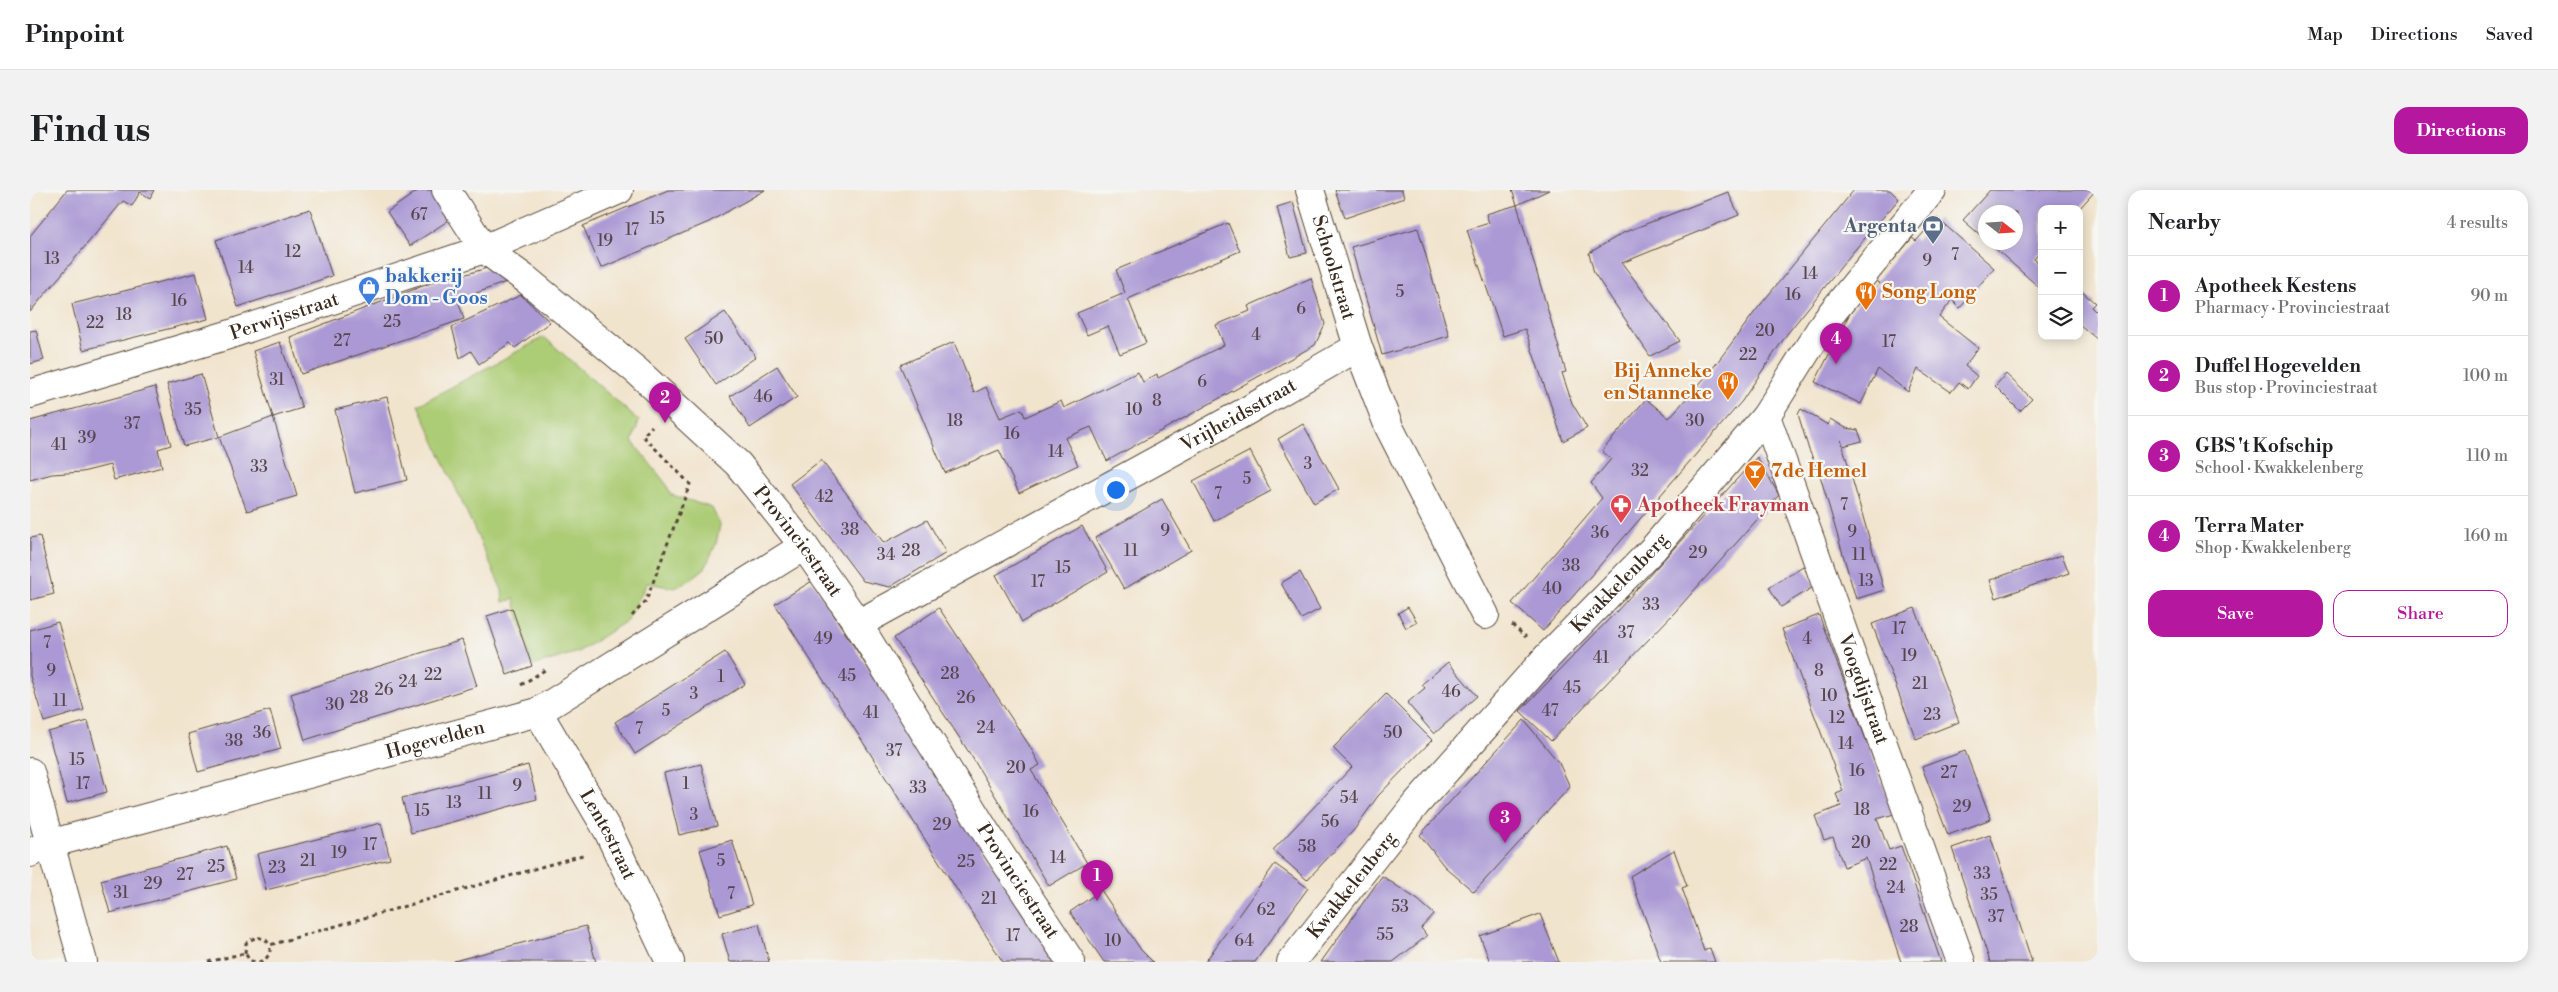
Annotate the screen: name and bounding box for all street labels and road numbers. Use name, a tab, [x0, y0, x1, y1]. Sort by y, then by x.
street label: Schoolstraat	[1306, 212, 1361, 323]
street label: Perwijsstraat	[227, 287, 342, 345]
street label: Vrijheidsstraat	[1175, 373, 1301, 457]
street label: Provinciestraat	[748, 481, 848, 602]
street label: Kwakkelenberg	[1565, 528, 1674, 638]
street label: Voogdijstraat	[1832, 630, 1894, 748]
street label: Hogevelden	[383, 715, 487, 765]
street label: Lentestraat	[574, 785, 641, 884]
street label: Provinciestraat	[971, 819, 1065, 943]
street label: Kwakkelenberg	[1302, 826, 1402, 944]

